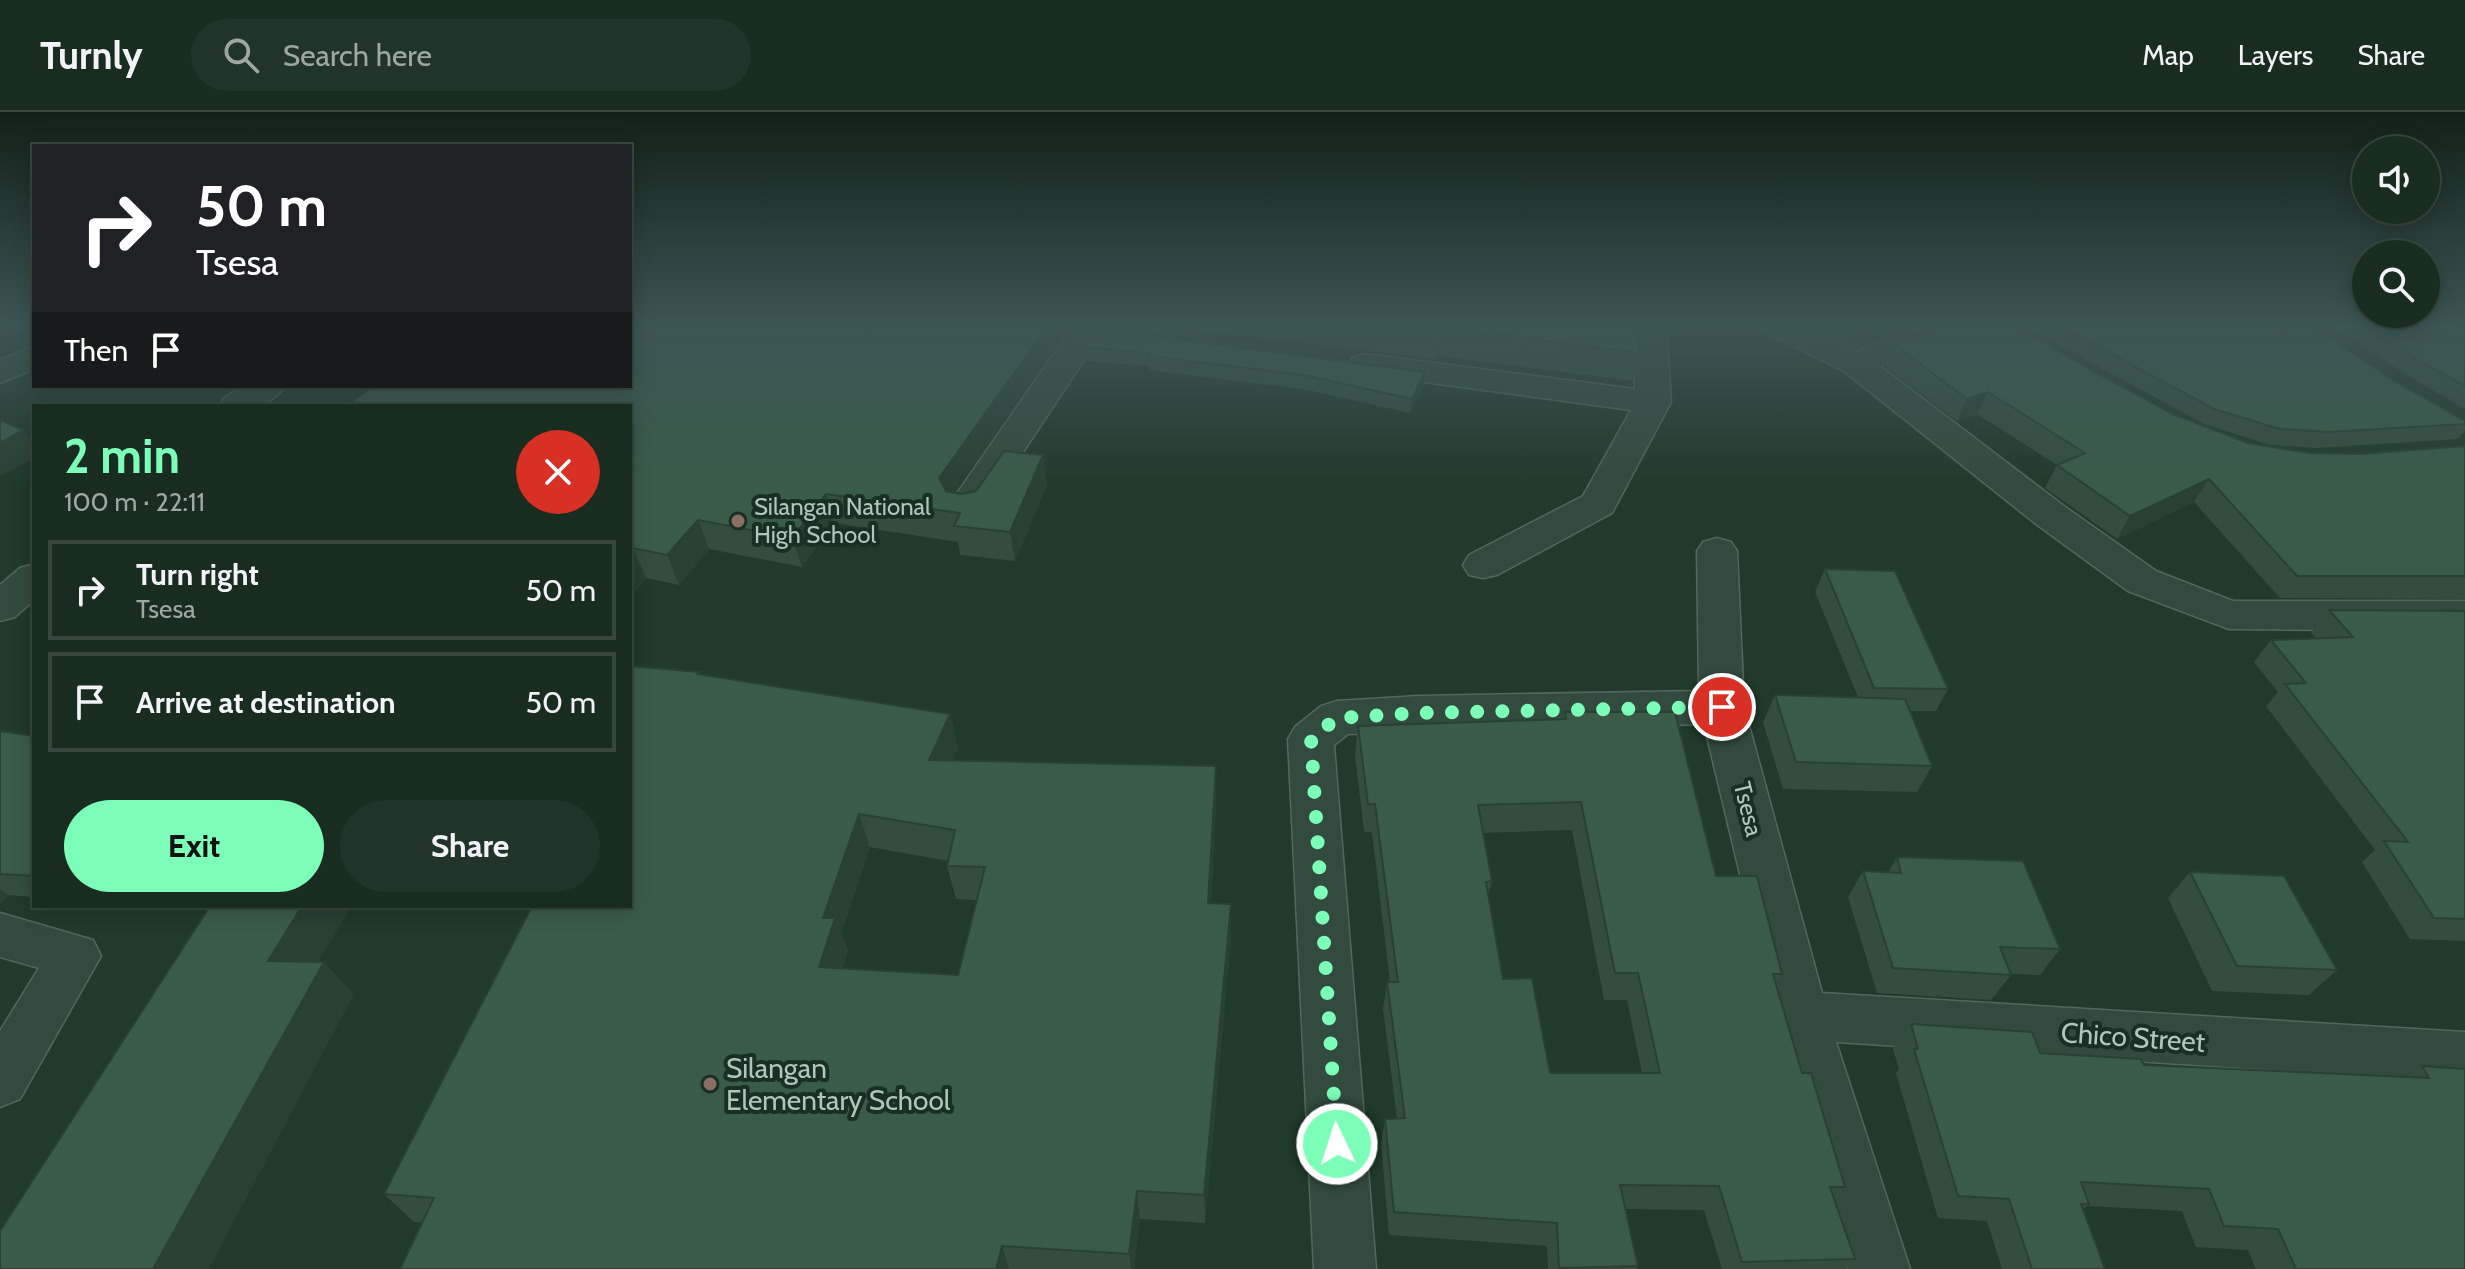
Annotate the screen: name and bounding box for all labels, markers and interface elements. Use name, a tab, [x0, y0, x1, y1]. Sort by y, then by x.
search box	[191, 19, 751, 91]
text: Turnly	[40, 32, 143, 79]
icon: search	[219, 33, 263, 77]
text: Search here	[283, 37, 432, 74]
text: Map	[2142, 38, 2194, 72]
text: Layers	[2238, 38, 2313, 72]
text: Share	[2357, 38, 2425, 72]
map controls	[2352, 136, 2440, 328]
button: sound	[2352, 136, 2440, 224]
text: 50 m	[196, 172, 327, 240]
icon: right	[64, 176, 168, 280]
text: Tsesa	[196, 240, 279, 284]
button: search	[2352, 240, 2440, 328]
icon: arrive	[144, 328, 188, 372]
text: Then	[64, 332, 128, 369]
text: 2 min	[64, 427, 180, 485]
button: close	[516, 430, 600, 514]
text: 100 m · 22:11	[64, 486, 205, 518]
place label: Silangan National High School	[754, 492, 931, 549]
marker: Silangan National High School	[729, 512, 747, 530]
text: Turn right	[136, 556, 259, 593]
icon: right	[68, 568, 112, 612]
text: 50 m	[526, 572, 596, 609]
text: Tsesa	[136, 593, 196, 625]
pin	[1688, 673, 1756, 741]
icon: arrive	[68, 680, 112, 724]
text: Arrive at destination	[136, 684, 396, 721]
text: 50 m	[526, 684, 596, 721]
icon: arrive	[1700, 685, 1744, 729]
street label: Tsesa	[1728, 779, 1769, 840]
button: Exit	[64, 800, 324, 892]
button: Share	[340, 800, 600, 892]
street label: Chico Street	[2060, 1015, 2206, 1059]
place label: Silangan Elementary School	[726, 1051, 951, 1117]
marker: Silangan Elementary School	[701, 1075, 719, 1093]
position arrow	[1295, 1102, 1379, 1186]

